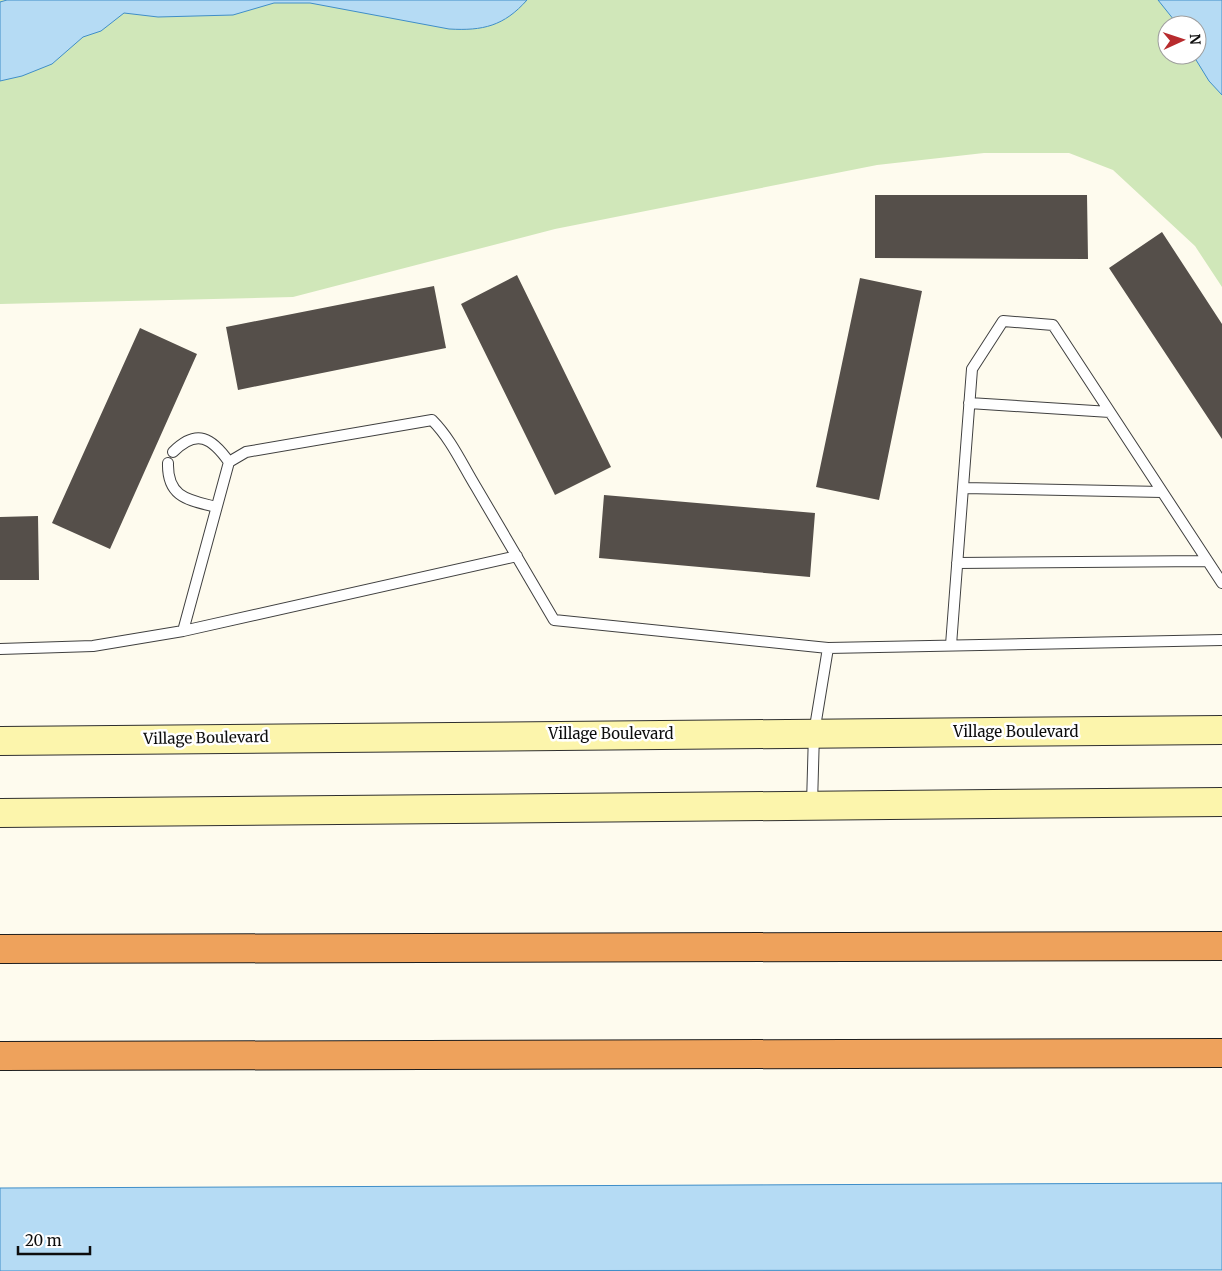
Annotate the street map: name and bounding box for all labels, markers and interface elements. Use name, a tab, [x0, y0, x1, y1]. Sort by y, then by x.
north arrow	[1157, 15, 1207, 65]
text: N	[1186, 33, 1204, 45]
street label: Village Boulevard	[952, 722, 1079, 741]
street label: Village Boulevard	[547, 724, 674, 743]
street label: Village Boulevard	[142, 727, 269, 748]
scale bar	[18, 1224, 90, 1256]
text: 20 m	[25, 1231, 62, 1250]

